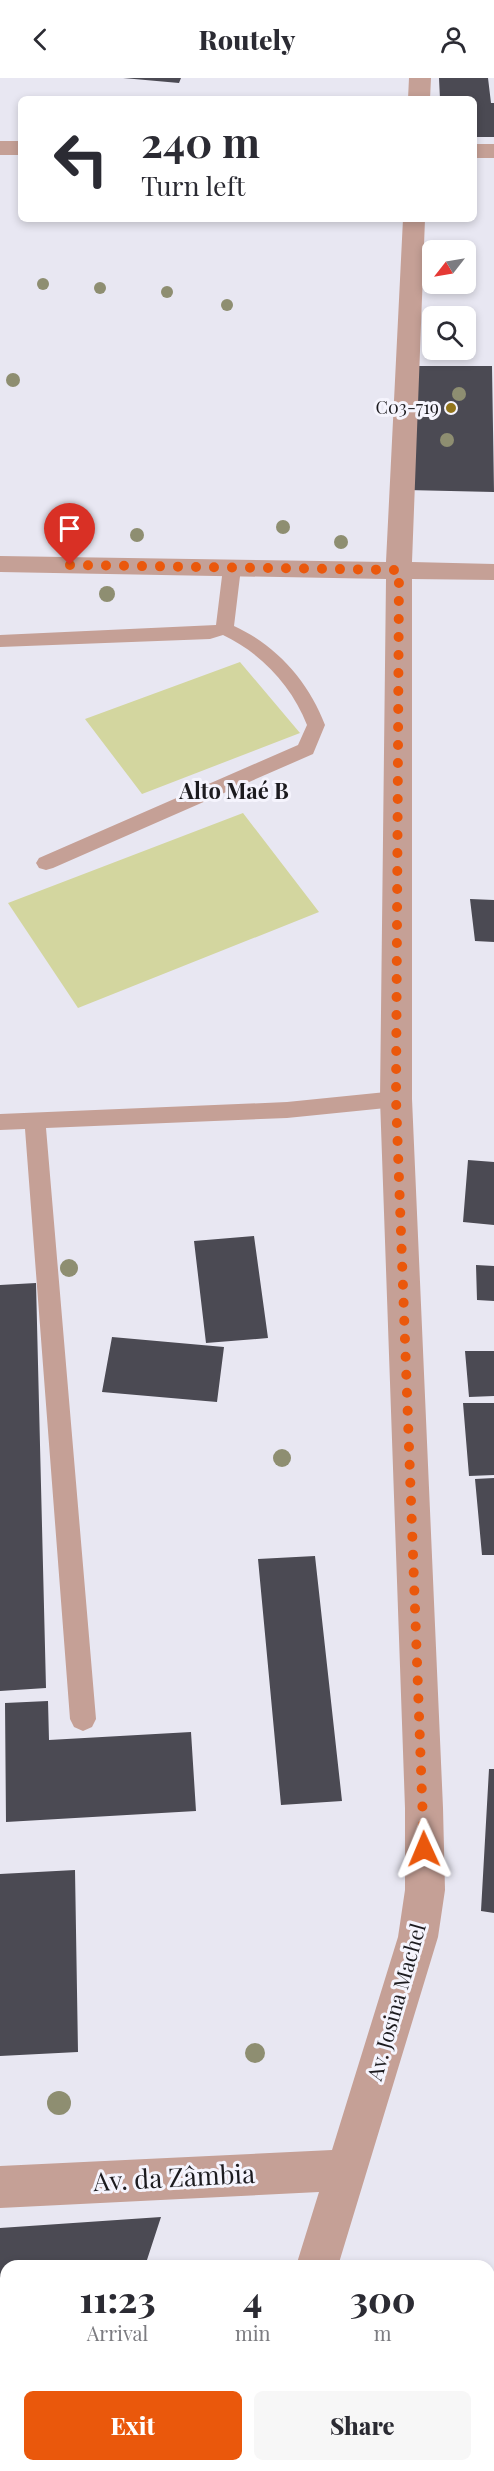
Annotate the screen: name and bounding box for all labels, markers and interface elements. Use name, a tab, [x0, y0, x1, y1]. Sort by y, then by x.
text: Routely	[199, 21, 295, 57]
icon: back	[24, 23, 57, 56]
icon: person	[437, 23, 470, 56]
text: 240 m	[141, 113, 260, 169]
icon: left	[42, 120, 120, 198]
text: Turn left	[141, 167, 245, 203]
north arrow	[422, 240, 476, 294]
map controls	[422, 240, 476, 360]
button: search	[422, 306, 476, 360]
place label: C03-719	[376, 395, 439, 419]
marker: C03-719	[444, 401, 458, 415]
pin	[44, 503, 95, 565]
icon: arrive	[53, 512, 86, 545]
district label: Alto Maé B	[178, 775, 289, 805]
position arrow	[392, 1817, 456, 1881]
street label: Av. Josina Machel	[359, 1920, 431, 2084]
street label: Av. da Zâmbia	[91, 2155, 256, 2198]
text: 11:23	[79, 2274, 156, 2322]
text: 4	[243, 2274, 262, 2322]
text: 300	[350, 2274, 416, 2322]
text: Arrival	[87, 2319, 148, 2346]
text: min	[235, 2319, 271, 2346]
text: m	[374, 2319, 392, 2346]
button: Exit	[24, 2391, 242, 2460]
button: Share	[254, 2391, 471, 2460]

